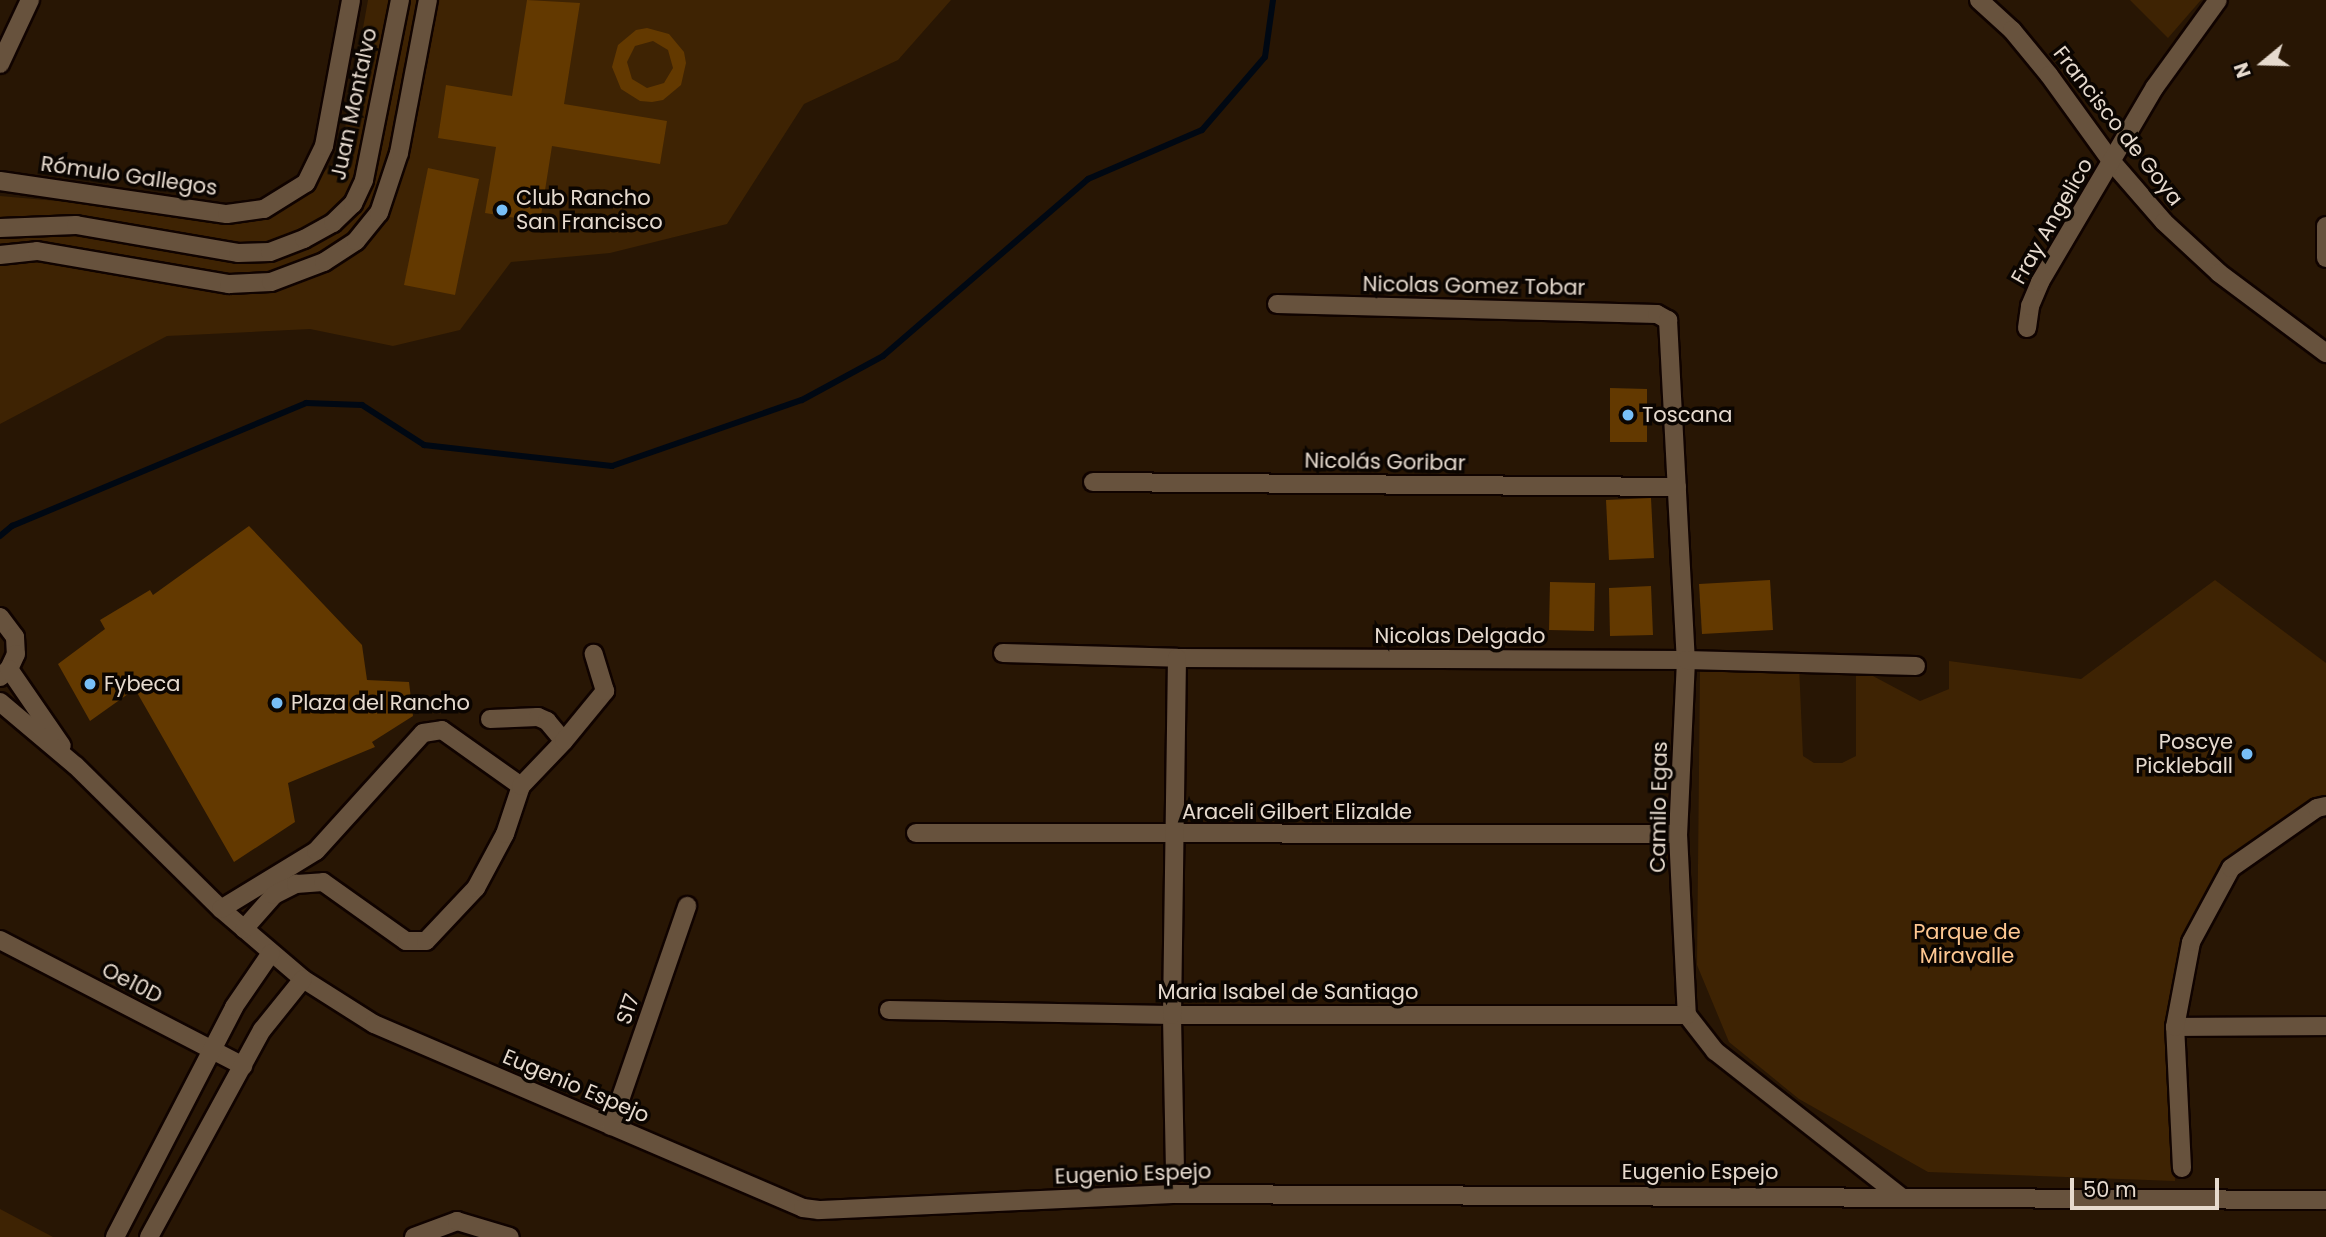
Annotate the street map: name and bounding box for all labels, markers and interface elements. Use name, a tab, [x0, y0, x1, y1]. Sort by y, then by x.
street label: Juan Montalvo	[326, 26, 382, 182]
north arrow	[2228, 28, 2298, 98]
street label: Francisco de Goya	[2048, 41, 2188, 211]
text: N	[2228, 59, 2258, 81]
street label: Rómulo Gallegos	[39, 151, 219, 201]
street label: Fray Angelico	[2006, 153, 2098, 289]
place label: Club Rancho San Francisco	[516, 185, 663, 235]
marker: Club Rancho San Francisco	[494, 202, 510, 218]
street label: Nicolas Gomez Tobar	[1362, 271, 1586, 301]
place label: Toscana	[1642, 402, 1732, 428]
marker: Toscana	[1620, 407, 1636, 423]
street label: Nicolás Goribar	[1304, 448, 1466, 476]
street label: Nicolas Delgado	[1374, 623, 1546, 649]
place label: Fybeca	[104, 671, 181, 697]
marker: Fybeca	[82, 676, 98, 692]
place label: Plaza del Rancho	[291, 690, 470, 716]
marker: Plaza del Rancho	[269, 695, 285, 711]
place label: Poscye Pickleball	[2135, 729, 2233, 779]
street label: Camilo Egas	[1645, 741, 1673, 873]
marker: Poscye Pickleball	[2239, 746, 2255, 762]
street label: Araceli Gilbert Elizalde	[1182, 799, 1412, 825]
park label: Parque de Miravalle	[1913, 919, 2021, 969]
street label: Oe10D	[98, 957, 166, 1009]
street label: Maria Isabel de Santiago	[1158, 979, 1418, 1005]
street label: S17	[611, 990, 645, 1028]
street label: Eugenio Espejo	[499, 1044, 653, 1128]
street label: Eugenio Espejo	[1054, 1159, 1212, 1189]
street label: Eugenio Espejo	[1622, 1159, 1778, 1185]
scale bar	[2074, 1164, 2223, 1208]
text: 50 m	[2083, 1175, 2137, 1204]

